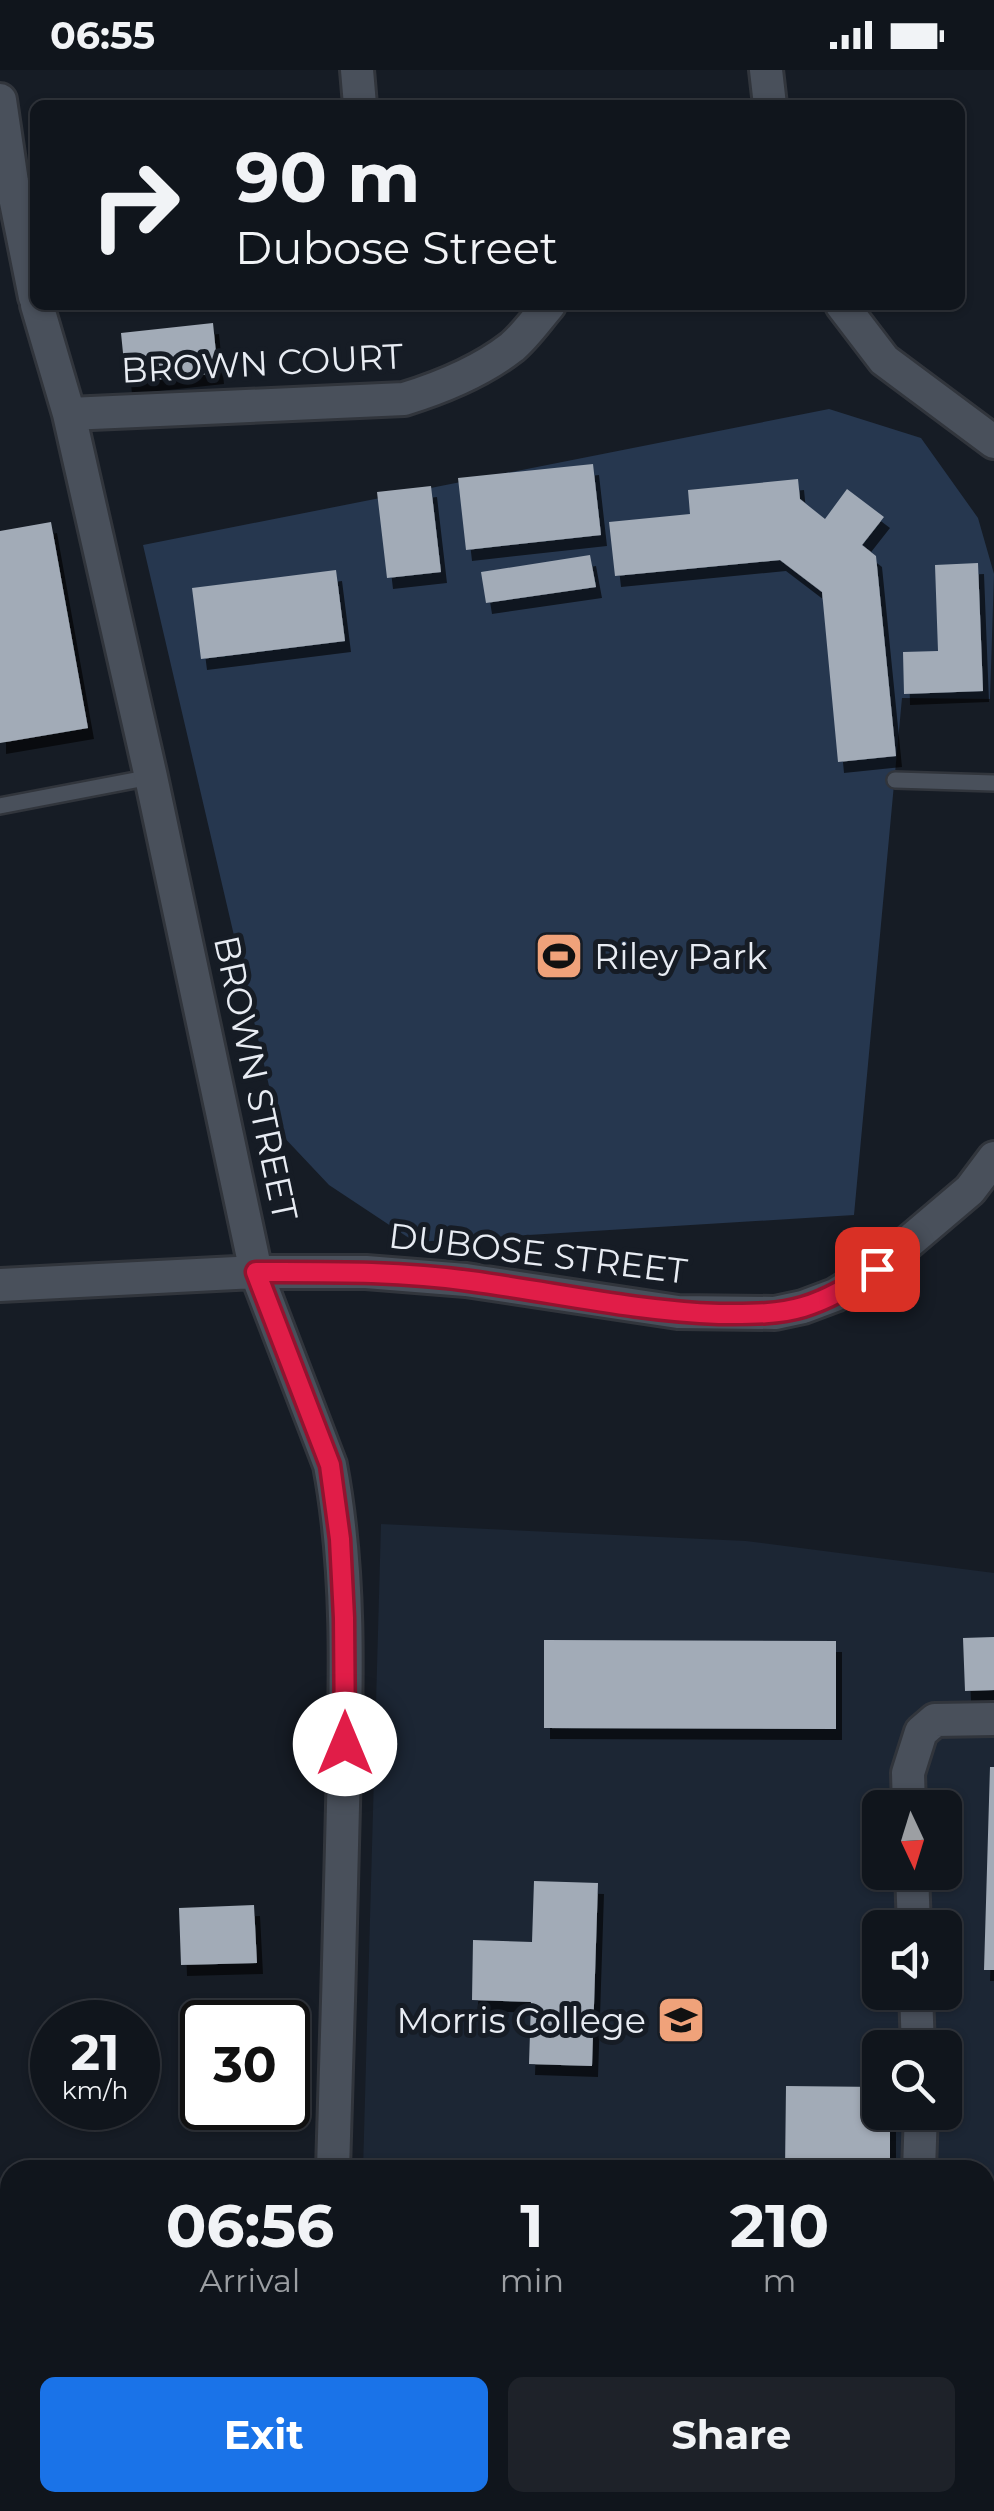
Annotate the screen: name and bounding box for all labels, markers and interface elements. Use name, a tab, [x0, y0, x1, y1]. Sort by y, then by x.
text: 06:55	[50, 12, 155, 59]
text: 90 m	[235, 134, 420, 220]
icon: right	[70, 140, 200, 270]
text: Dubose Street	[235, 220, 558, 275]
street label: BROWN COURT	[120, 334, 404, 392]
sports icon: Riley Park	[533, 930, 585, 982]
street label: BROWN STREET	[205, 932, 307, 1224]
place label: Riley Park	[594, 935, 767, 978]
street label: DUBOSE STREET	[386, 1213, 690, 1293]
pin	[835, 1227, 920, 1312]
icon: arrive	[850, 1242, 905, 1297]
position arrow	[293, 1692, 397, 1796]
north arrow	[862, 1790, 962, 1890]
map controls	[862, 1790, 962, 2130]
button: sound	[862, 1910, 962, 2010]
school or university icon: Morris College	[655, 1994, 707, 2046]
place label: Morris College	[396, 1999, 646, 2042]
speed limit sign: 30	[180, 2000, 310, 2130]
text: 21	[70, 2022, 120, 2083]
button: search	[862, 2030, 962, 2130]
text: km/h	[62, 2075, 128, 2105]
text: 06:56	[166, 2189, 334, 2262]
text: 1	[520, 2189, 544, 2262]
text: 210	[730, 2189, 829, 2262]
text: Arrival	[199, 2261, 300, 2300]
text: min	[500, 2261, 564, 2300]
text: m	[763, 2261, 797, 2300]
button: Exit	[40, 2377, 488, 2492]
button: Share	[508, 2377, 955, 2492]

